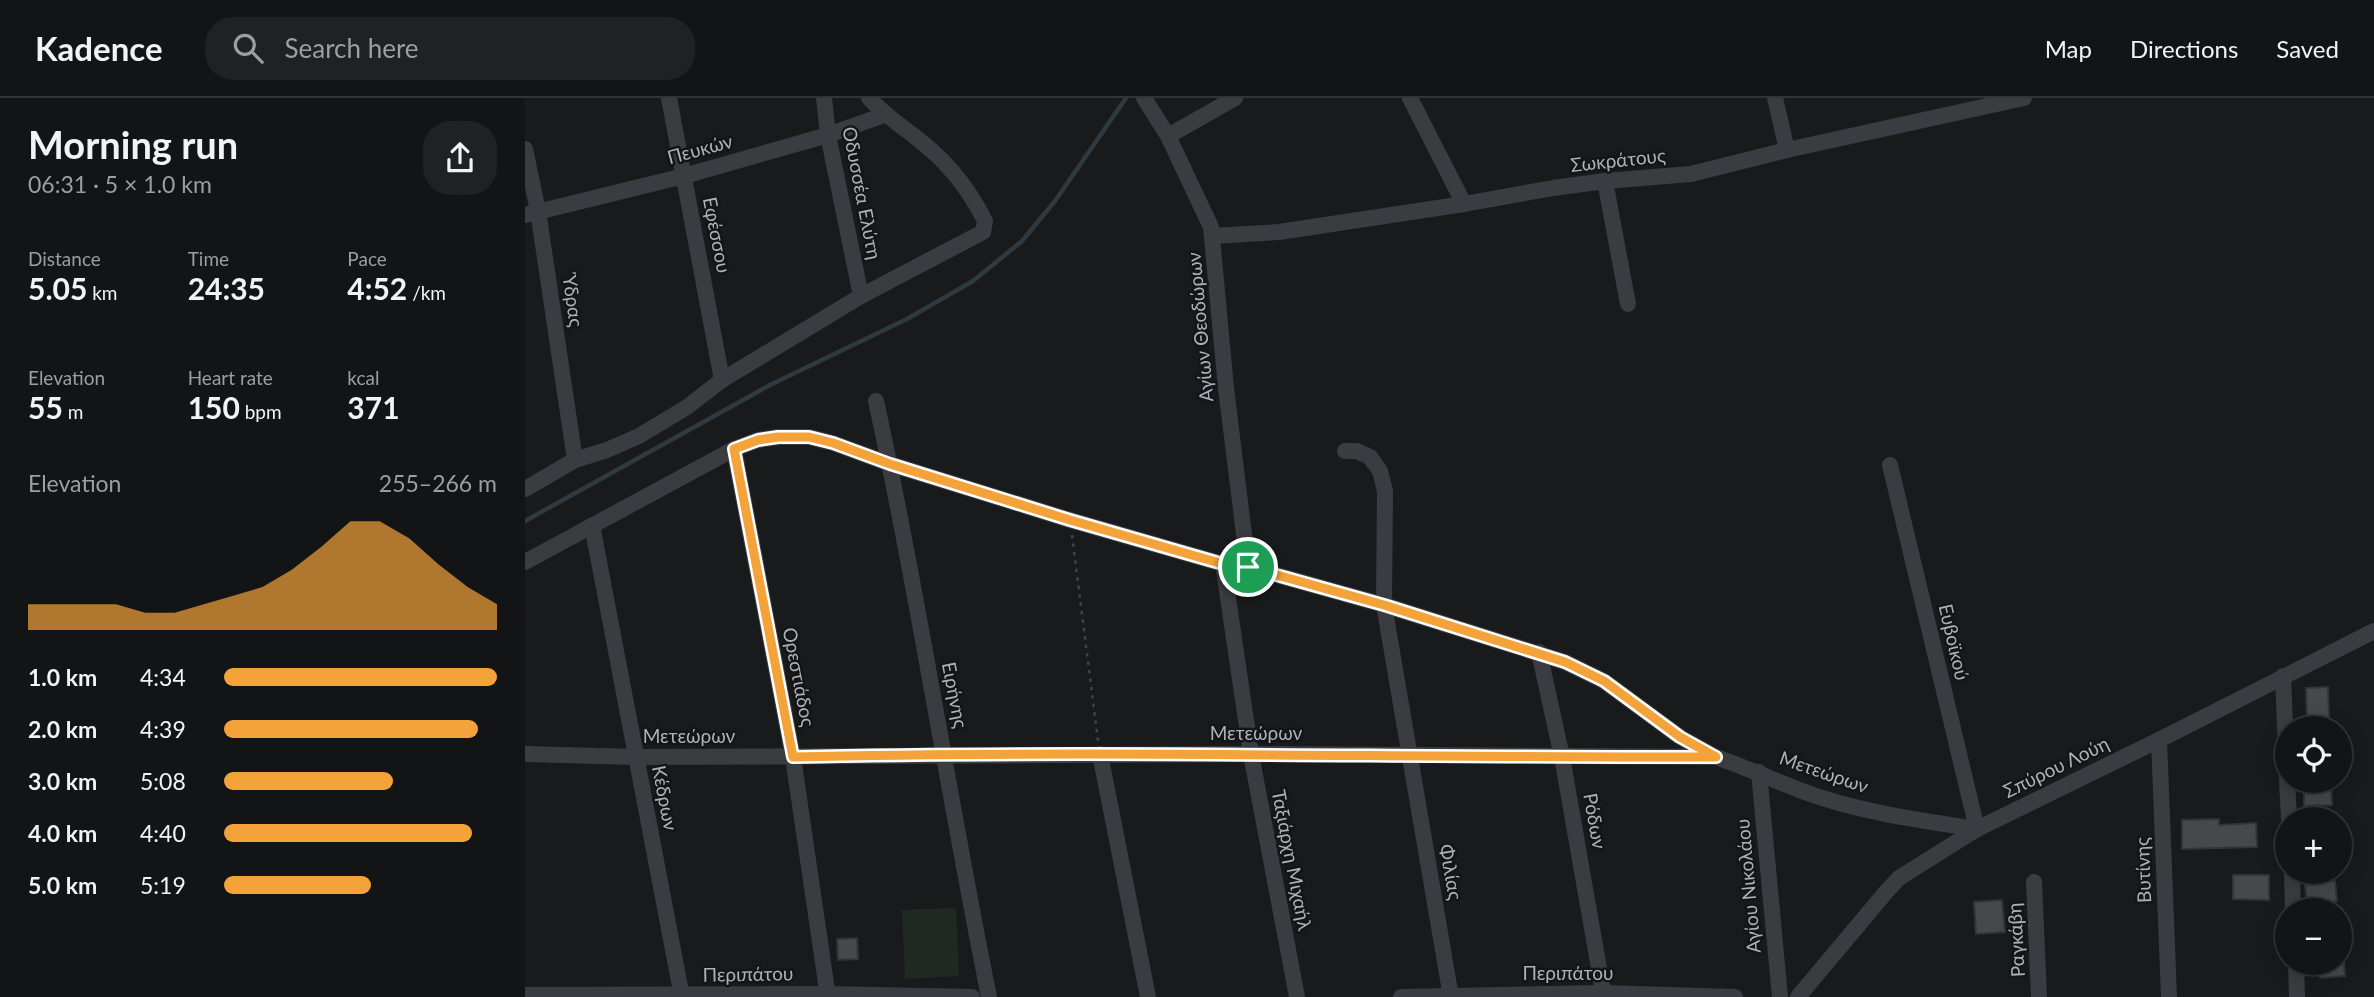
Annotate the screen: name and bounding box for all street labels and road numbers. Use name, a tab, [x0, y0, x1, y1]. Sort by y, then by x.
street label: Οδυσσέα Ελύτη	[838, 125, 887, 261]
street label: Πευκών	[665, 129, 735, 168]
street label: Σωκράτους	[1569, 143, 1667, 176]
street label: Εφέσσου	[699, 195, 736, 275]
street label: Αγίων Θεοδώρων	[1181, 251, 1218, 403]
street label: Ύδρας	[558, 271, 589, 328]
street label: Ευβοϊκού	[1935, 601, 1974, 682]
street label: Ορεστιάδος	[779, 625, 820, 729]
street label: Ειρήνης	[938, 660, 973, 730]
street label: Μετεώρων	[1210, 721, 1303, 744]
street label: Μετεώρων	[643, 724, 736, 747]
street label: Σπύρου Λούη	[1999, 731, 2112, 802]
street label: Μετεώρων	[1777, 746, 1872, 798]
street label: Κέδρων	[648, 763, 683, 833]
street label: Ταξιάρχη Μιχαήλ	[1268, 788, 1318, 933]
street label: Ρόδων	[1579, 791, 1612, 851]
street label: Αγίου Νικολάου	[1730, 818, 1765, 954]
street label: Βυτίνης	[2130, 837, 2155, 903]
street label: Φιλίας	[1435, 842, 1468, 902]
street label: Ραγκάβη	[2002, 902, 2029, 978]
street label: Περιπάτου	[702, 961, 794, 986]
street label: Περιπάτου	[1523, 961, 1613, 984]

